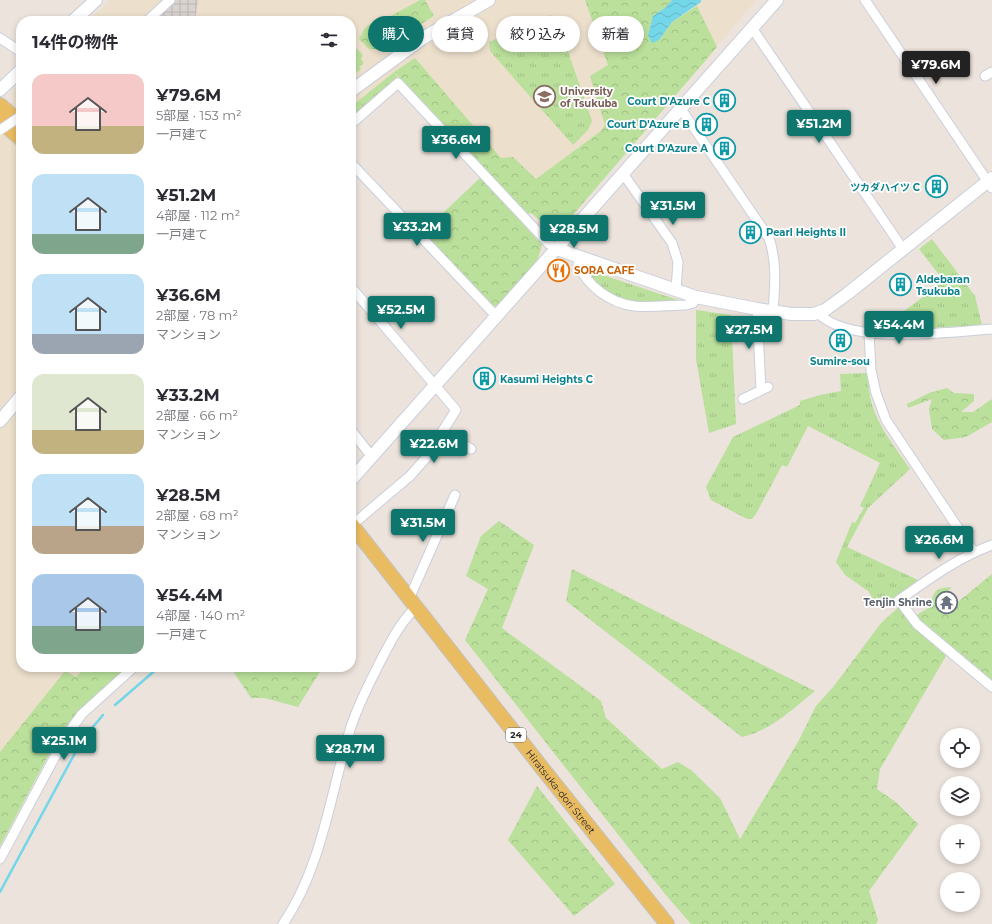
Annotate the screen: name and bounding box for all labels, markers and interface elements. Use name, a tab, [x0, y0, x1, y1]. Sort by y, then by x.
chip: 購入	[368, 16, 424, 52]
chip: 賃貸	[432, 16, 488, 52]
chip: 絞り込み	[496, 16, 580, 52]
chip: 新着	[588, 16, 644, 52]
icon: filters	[318, 29, 340, 51]
text: 14件の物件	[32, 32, 118, 52]
pin: ¥79.6M	[903, 51, 969, 85]
text: ¥79.6M	[911, 56, 961, 72]
school or university icon: University of Tsukuba	[532, 84, 558, 110]
text: ¥79.6M	[156, 85, 221, 105]
place label: University of Tsukuba	[560, 85, 618, 110]
building icon: Court D'Azure C	[712, 88, 738, 114]
icon: home	[64, 90, 112, 138]
place label: Court D'Azure C	[627, 95, 711, 108]
text: 5部屋 · 153 m²	[156, 107, 242, 123]
pin: ¥51.2M	[786, 110, 852, 144]
building icon: Court D'Azure B	[693, 111, 719, 137]
text: ¥51.2M	[796, 115, 842, 131]
place label: Court D'Azure B	[607, 118, 690, 131]
text: 一戸建て	[156, 126, 208, 142]
pin: ¥36.6M	[423, 126, 489, 160]
text: ¥36.6M	[431, 131, 481, 147]
building icon: Court D'Azure A	[711, 135, 737, 161]
place label: Court D'Azure A	[625, 142, 708, 155]
building icon: ツカダハイツ C	[923, 174, 949, 200]
place label: ツカダハイツ C	[850, 181, 921, 194]
text: ¥51.2M	[156, 185, 216, 205]
icon: home	[64, 190, 112, 238]
pin: ¥31.5M	[640, 192, 706, 226]
text: ¥31.5M	[650, 197, 696, 213]
text: 4部屋 · 112 m²	[156, 207, 240, 223]
pin: ¥33.2M	[384, 213, 450, 247]
pin: ¥28.5M	[541, 215, 607, 249]
text: ¥33.2M	[393, 218, 441, 234]
building icon: Pearl Heights II	[737, 219, 763, 245]
text: ¥28.5M	[549, 220, 599, 236]
text: 一戸建て	[156, 226, 208, 242]
place label: Pearl Heights II	[766, 226, 846, 239]
restaurant icon: SORA CAFE	[545, 257, 571, 283]
place label: SORA CAFE	[574, 264, 635, 277]
building icon: Aldebaran Tsukuba	[887, 272, 913, 298]
place label: Aldebaran Tsukuba	[915, 273, 970, 298]
text: ¥36.6M	[156, 285, 221, 305]
icon: home	[64, 290, 112, 338]
pin: ¥52.5M	[368, 296, 434, 330]
text: ¥52.5M	[377, 301, 425, 317]
text: 2部屋 · 78 m²	[156, 307, 238, 323]
pin: ¥54.4M	[866, 311, 932, 345]
pin: ¥27.5M	[716, 316, 782, 350]
text: ¥54.4M	[873, 316, 925, 332]
text: ¥27.5M	[725, 321, 773, 337]
text: マンション	[156, 326, 221, 342]
building icon: Sumire-sou	[827, 328, 853, 354]
place label: Sumire-sou	[810, 355, 870, 368]
building icon: Kasumi Heights C	[472, 366, 498, 392]
place label: Kasumi Heights C	[500, 373, 594, 386]
text: ¥33.2M	[156, 385, 220, 405]
icon: home	[64, 390, 112, 438]
text: 2部屋 · 66 m²	[156, 407, 238, 423]
text: マンション	[156, 426, 221, 442]
pin: ¥22.6M	[401, 430, 467, 464]
text: ¥22.6M	[410, 435, 458, 451]
text: ¥28.5M	[156, 485, 221, 505]
icon: home	[64, 490, 112, 538]
text: 2部屋 · 68 m²	[156, 507, 238, 523]
pin: ¥31.5M	[390, 509, 456, 543]
text: ¥31.5M	[400, 514, 446, 530]
text: マンション	[156, 526, 221, 542]
pin: ¥26.6M	[906, 526, 972, 560]
text: ¥26.6M	[914, 531, 964, 547]
text: ¥54.4M	[156, 585, 223, 605]
temple icon: Tenjin Shrine	[934, 589, 960, 615]
icon: home	[64, 590, 112, 638]
place label: Tenjin Shrine	[863, 596, 932, 609]
text: 4部屋 · 140 m²	[156, 607, 245, 623]
text: 一戸建て	[156, 626, 208, 642]
pin: ¥25.1M	[31, 727, 97, 761]
road number: 24	[506, 728, 526, 742]
map controls	[940, 728, 980, 912]
button: locate	[940, 728, 980, 768]
text: ¥25.1M	[41, 732, 87, 748]
pin: ¥28.7M	[317, 735, 383, 769]
text: ¥28.7M	[325, 740, 375, 756]
street label: Hiratsuka-dori Street	[523, 747, 598, 837]
button: layers	[940, 776, 980, 816]
button: +	[940, 824, 980, 864]
button: −	[940, 872, 980, 912]

